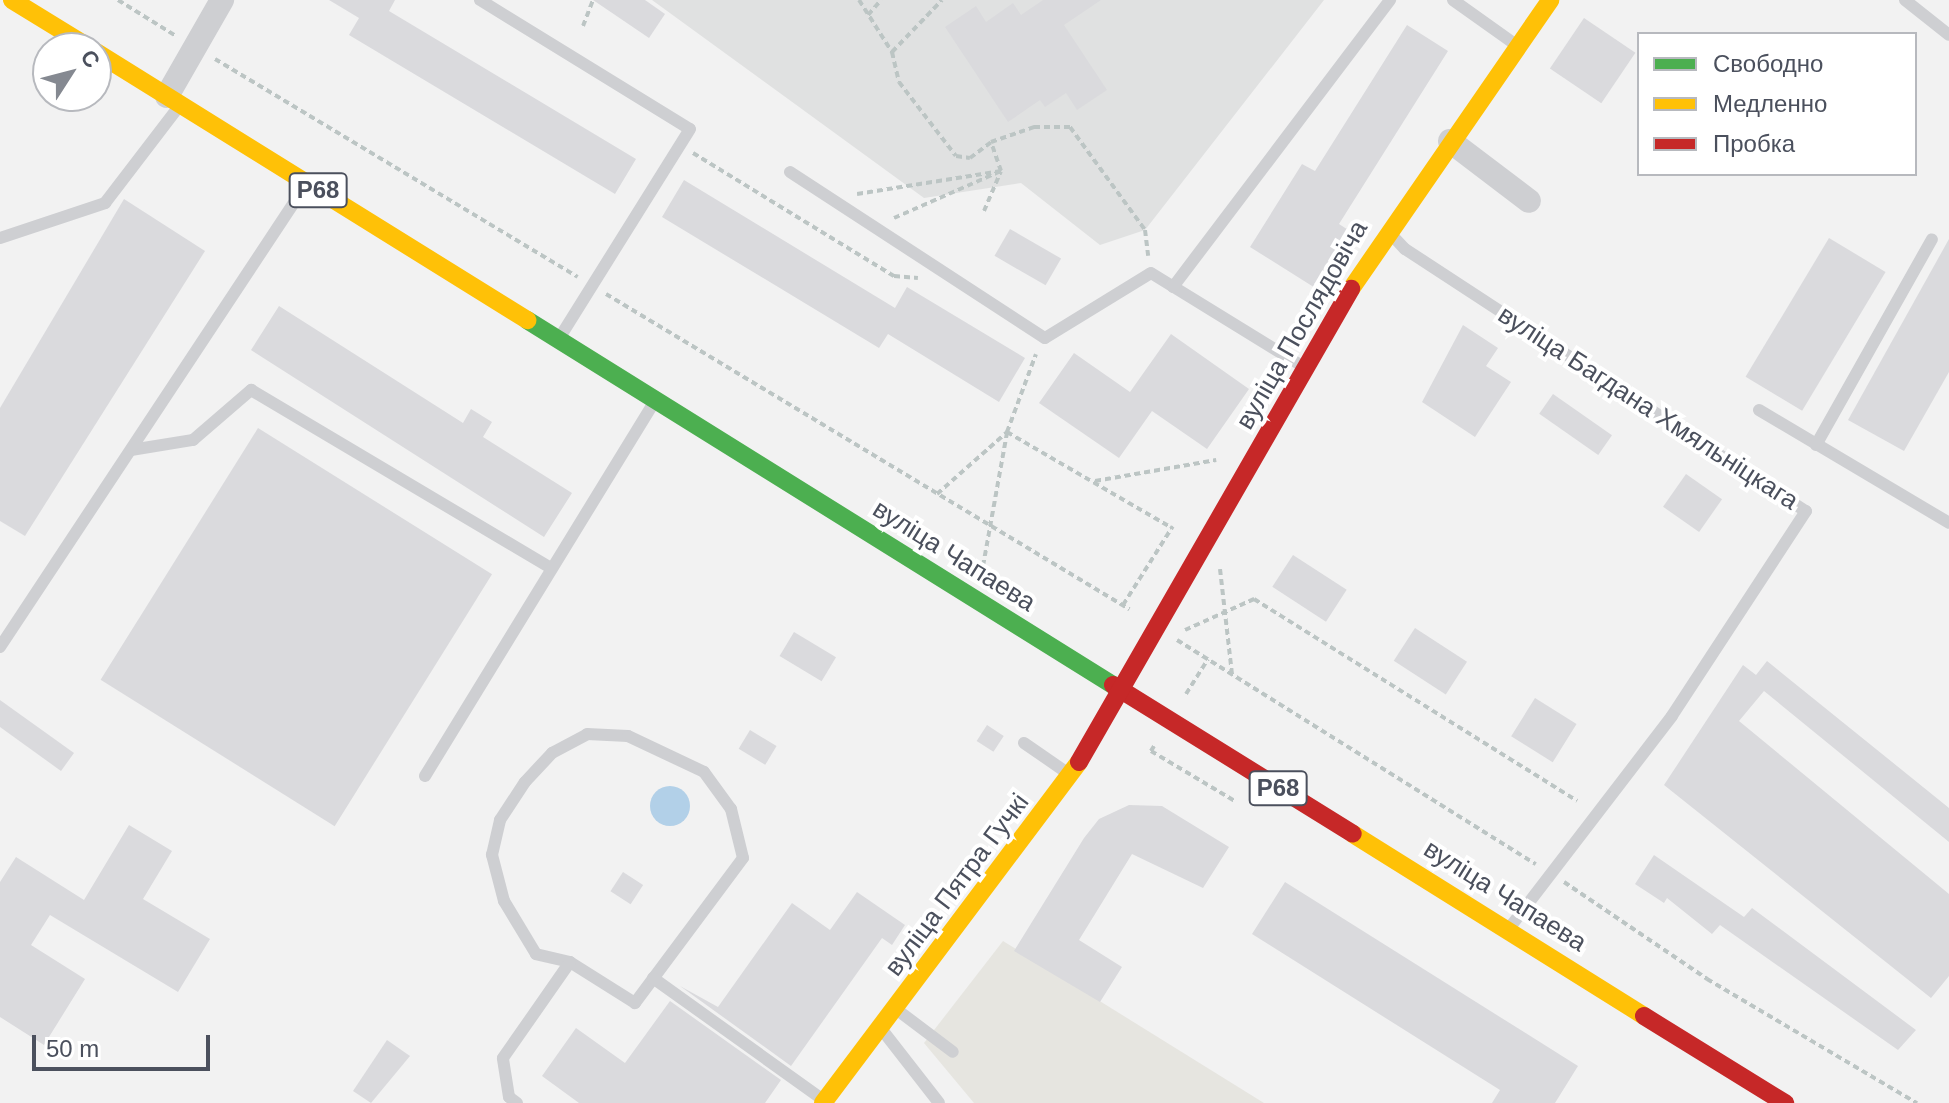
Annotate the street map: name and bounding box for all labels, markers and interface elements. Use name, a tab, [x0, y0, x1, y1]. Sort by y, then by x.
north arrow	[32, 32, 112, 112]
legend	[1637, 32, 1917, 176]
text: С	[75, 45, 105, 73]
text: Свободно	[1713, 50, 1823, 77]
text: Медленно	[1713, 90, 1827, 117]
text: Пробка	[1713, 130, 1795, 157]
road number: Р68	[288, 170, 348, 210]
street label: вуліца Послядовіча	[1230, 215, 1374, 435]
street label: вуліца Багдана Хмяльніцкага	[1492, 299, 1804, 517]
street label: вуліца Чапаева	[867, 493, 1041, 619]
road number: Р68	[1248, 768, 1308, 808]
street label: вуліца Пятра Гучкі	[878, 788, 1036, 982]
street label: вуліца Чапаева	[1418, 833, 1592, 959]
scale bar	[36, 1019, 214, 1069]
text: 50 m	[46, 1035, 99, 1062]

